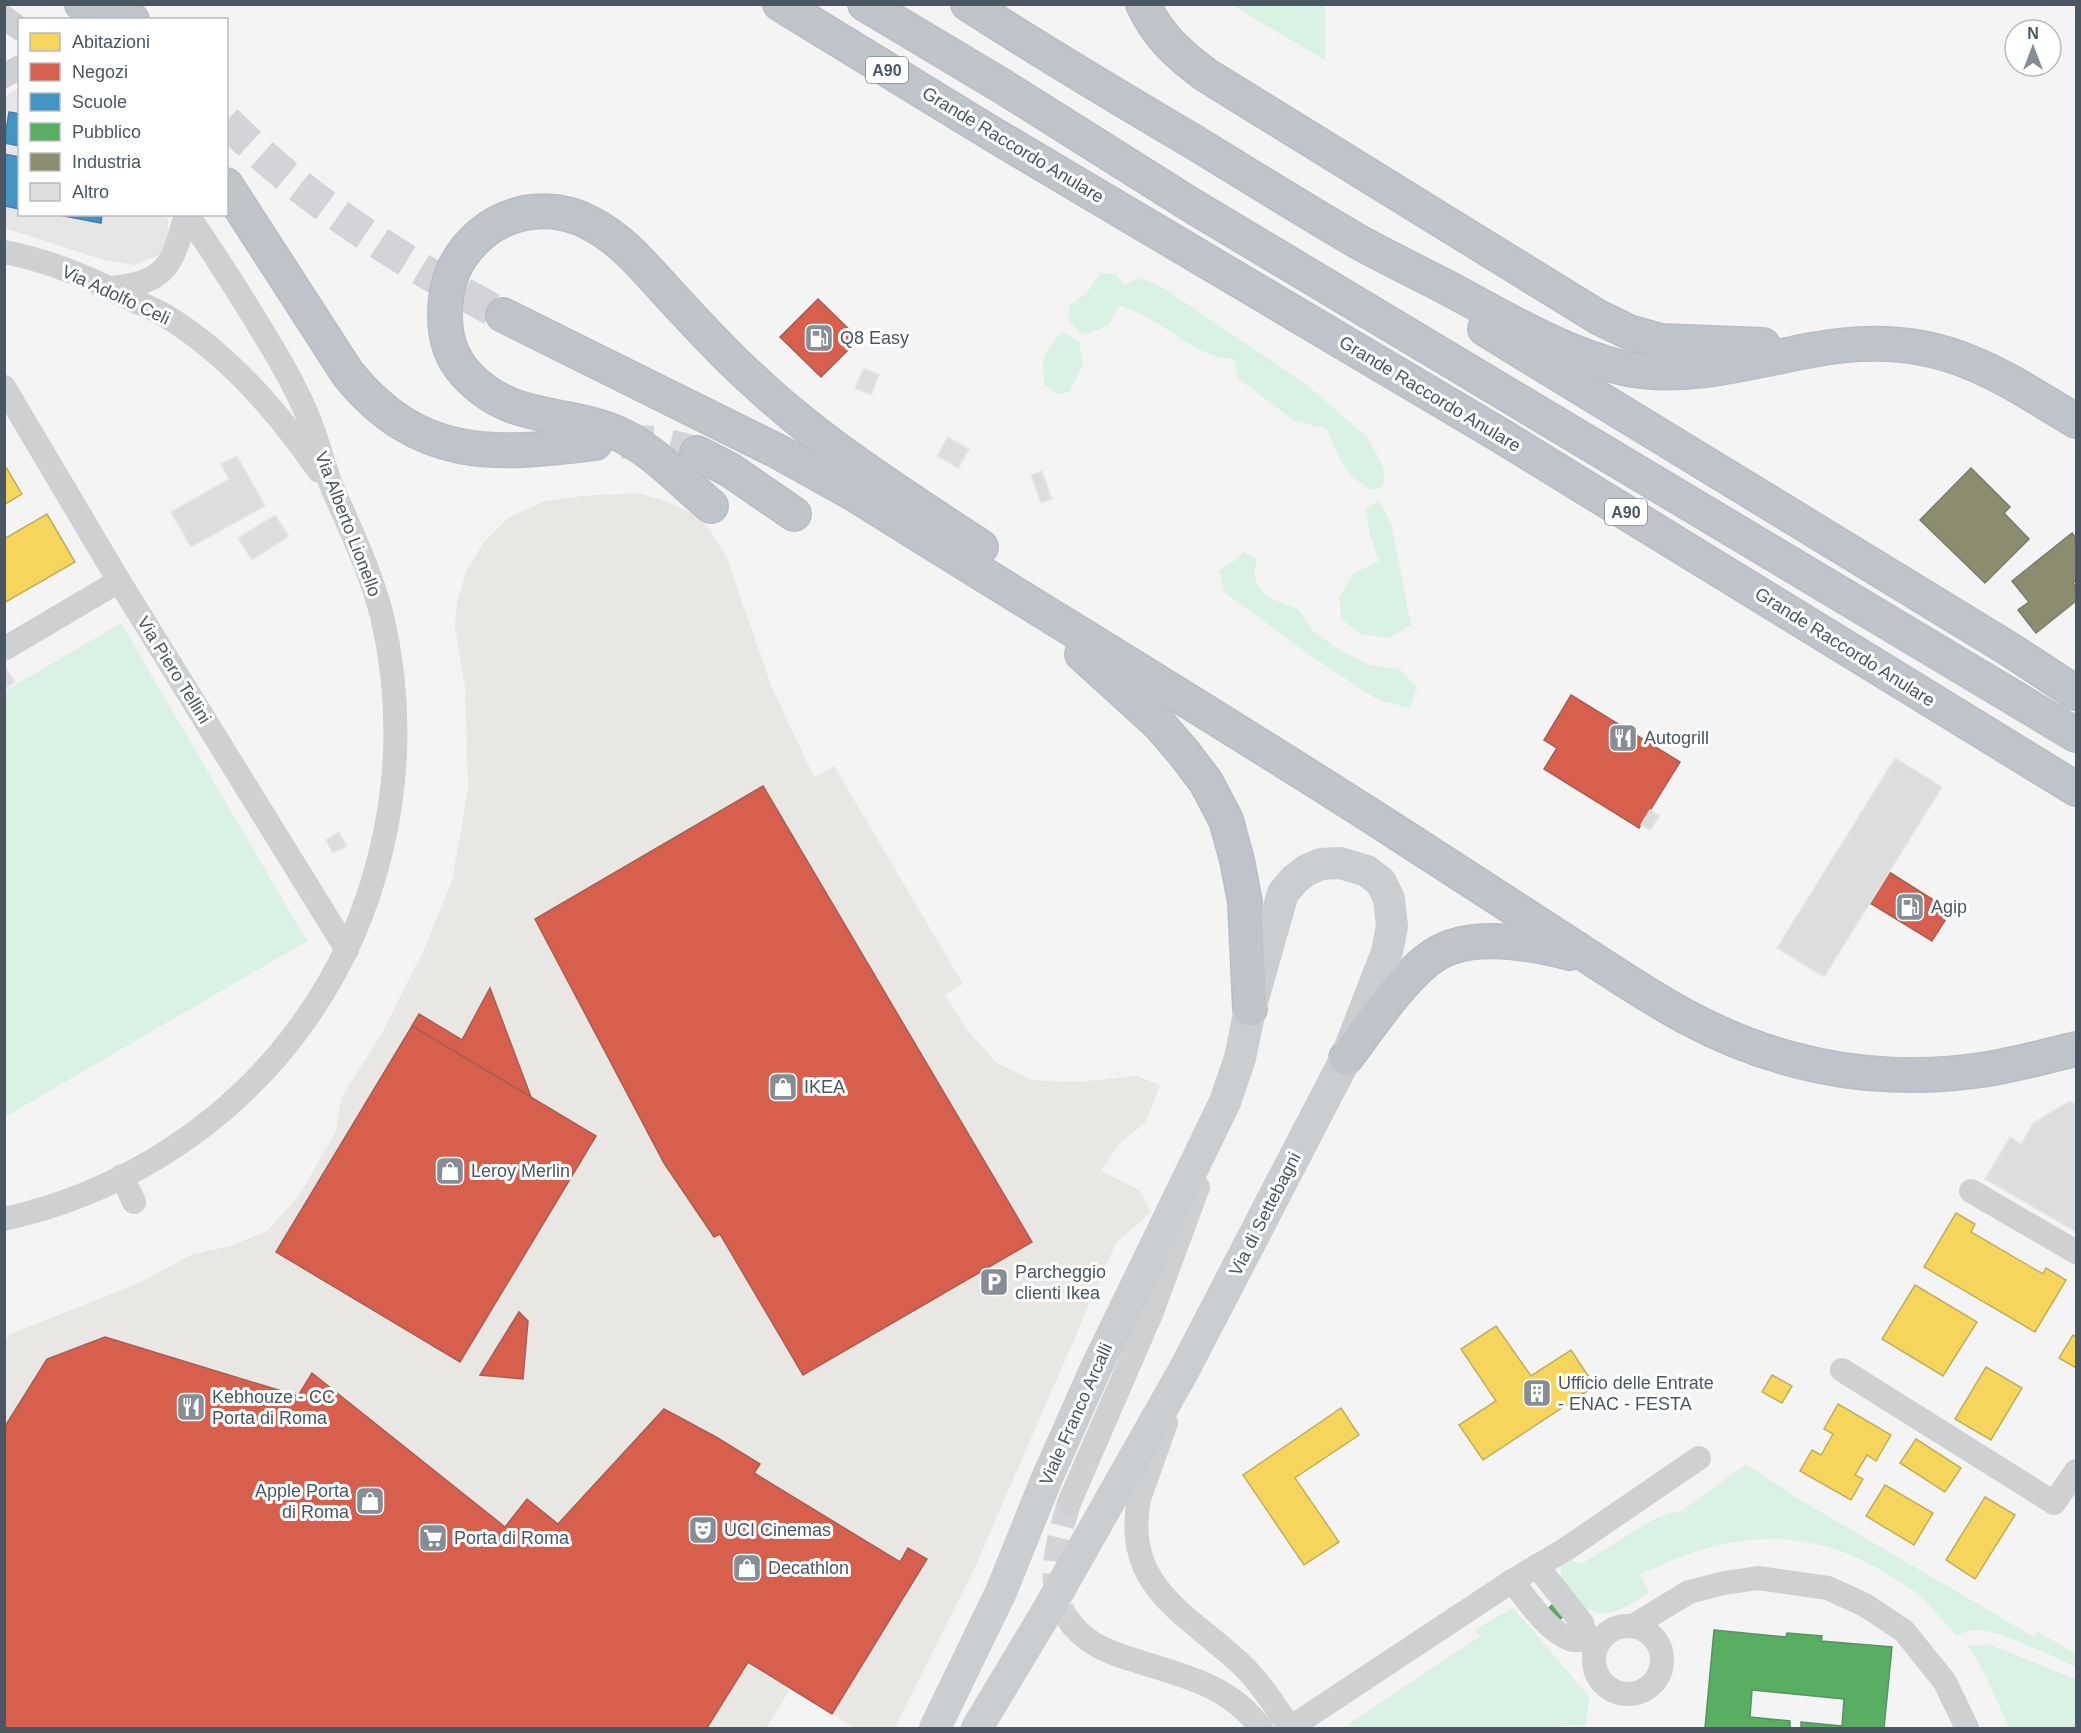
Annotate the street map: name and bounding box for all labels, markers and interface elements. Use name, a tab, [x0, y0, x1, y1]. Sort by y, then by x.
legend	[18, 18, 228, 216]
north arrow	[2003, 18, 2063, 78]
text: N	[2027, 25, 2039, 42]
text: Abitazioni	[72, 32, 150, 52]
road number: A90	[866, 57, 908, 83]
text: Negozi	[72, 62, 128, 82]
street label: Grande Raccordo Anulare	[919, 83, 1107, 207]
text: Scuole	[72, 92, 127, 112]
text: Pubblico	[72, 122, 141, 142]
text: Industria	[72, 152, 142, 172]
text: Altro	[72, 182, 109, 202]
street label: Via Adolfo Celi	[59, 261, 173, 329]
fuel station icon: Q8 Easy	[803, 322, 835, 354]
place label: Q8 Easy	[840, 328, 909, 348]
street label: Grande Raccordo Anulare	[1336, 332, 1524, 456]
street label: Via Alberto Lionello	[311, 449, 385, 599]
road number: A90	[1605, 499, 1647, 525]
street label: Grande Raccordo Anulare	[1751, 583, 1939, 711]
street label: Via Piero Tellini	[133, 613, 215, 727]
restaurant icon: Autogrill	[1607, 722, 1639, 754]
place label: Autogrill	[1644, 728, 1709, 748]
fuel station icon: Agip	[1894, 891, 1926, 923]
place label: Agip	[1931, 897, 1967, 917]
shop icon: IKEA	[767, 1071, 799, 1103]
place label: IKEA	[804, 1077, 845, 1097]
street label: Via di Settebagni	[1225, 1149, 1305, 1279]
shop icon: Leroy Merlin	[434, 1155, 466, 1187]
place label: Leroy Merlin	[471, 1161, 570, 1181]
place label: Parcheggio clienti Ikea	[1015, 1262, 1106, 1303]
parking icon: Parcheggio clienti Ikea	[978, 1266, 1010, 1298]
street label: Viale Franco Arcalli	[1036, 1340, 1116, 1488]
place label: Ufficio delle Entrate - ENAC - FESTA	[1558, 1373, 1714, 1414]
building icon: Ufficio delle Entrate - ENAC - FESTA	[1521, 1377, 1553, 1409]
place label: Kebhouze - CC Porta di Roma	[212, 1387, 335, 1428]
restaurant icon: Kebhouze - CC Porta di Roma	[175, 1391, 207, 1423]
place label: Apple Porta di Roma	[255, 1481, 350, 1522]
shop icon: Apple Porta di Roma	[354, 1485, 386, 1517]
theatre icon: UCI Cinemas	[687, 1514, 719, 1546]
place label: UCI Cinemas	[724, 1520, 831, 1540]
supermarket icon: Porta di Roma	[417, 1522, 449, 1554]
place label: Porta di Roma	[454, 1528, 570, 1548]
shop icon: Decathlon	[731, 1552, 763, 1584]
place label: Decathlon	[768, 1558, 849, 1578]

